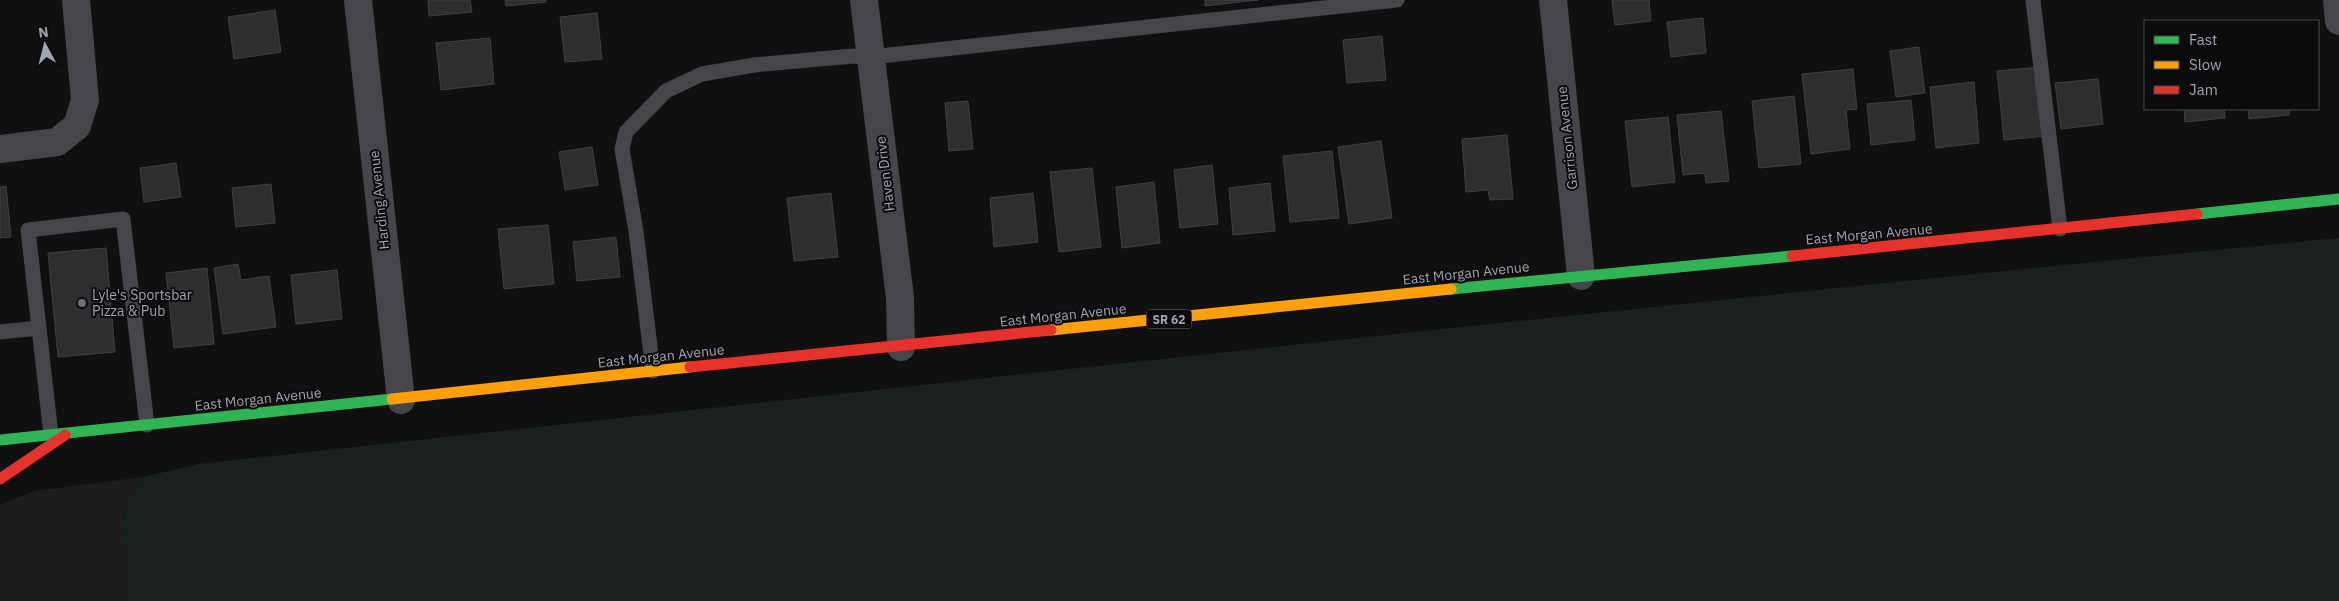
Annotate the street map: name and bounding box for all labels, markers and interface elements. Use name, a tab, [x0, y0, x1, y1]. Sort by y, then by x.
north arrow	[20, 20, 70, 70]
legend	[2144, 20, 2319, 110]
text: N	[37, 23, 50, 42]
text: Fast	[2189, 30, 2217, 49]
text: Slow	[2189, 55, 2222, 74]
text: Jam	[2189, 80, 2218, 99]
street label: Garrison Avenue	[1553, 85, 1581, 190]
street label: Haven Drive	[871, 135, 899, 213]
street label: Harding Avenue	[365, 149, 393, 250]
street label: East Morgan Avenue	[1805, 219, 1934, 249]
street label: East Morgan Avenue	[1402, 257, 1531, 289]
place label: Lyle's Sportsbar Pizza & Pub	[92, 286, 192, 320]
marker: Lyle's Sportsbar Pizza & Pub	[76, 297, 88, 309]
street label: East Morgan Avenue	[999, 299, 1128, 331]
road number: SR 62	[1146, 310, 1192, 328]
street label: East Morgan Avenue	[597, 340, 726, 372]
street label: East Morgan Avenue	[194, 383, 323, 415]

